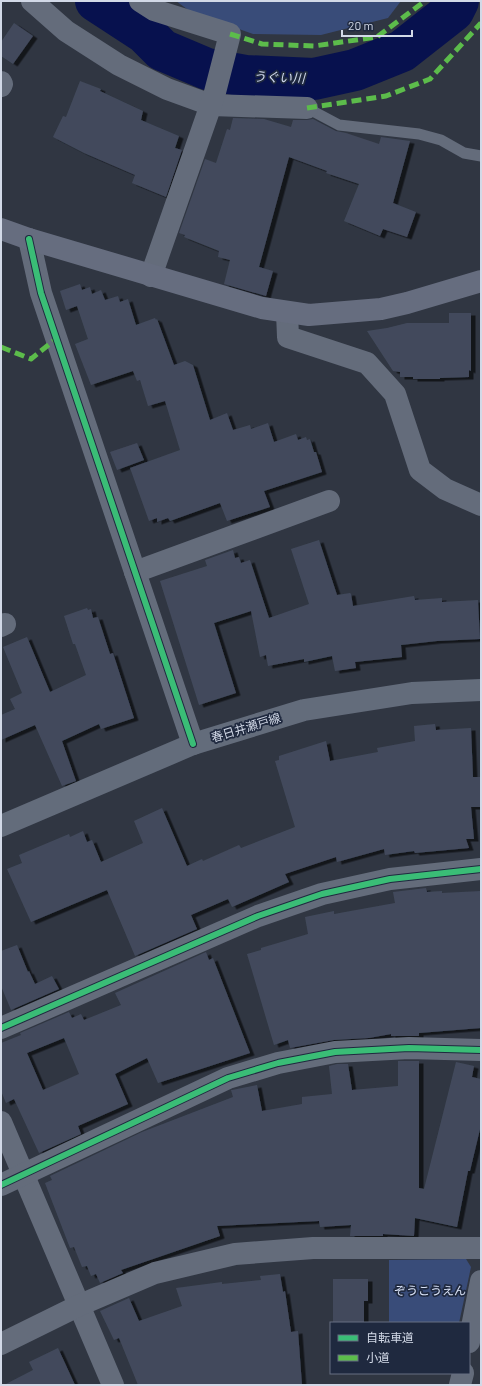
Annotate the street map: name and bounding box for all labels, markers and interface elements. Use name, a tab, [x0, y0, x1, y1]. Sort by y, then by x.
scale bar	[342, 12, 412, 38]
text: 20 m	[348, 18, 374, 32]
water label: うぐい川	[253, 68, 307, 86]
street label: 春日井瀬戸線	[209, 710, 282, 744]
park label: ぞうこうえん	[394, 1283, 466, 1297]
legend	[330, 1322, 470, 1374]
text: 自転車道	[366, 1330, 414, 1344]
text: 小道	[366, 1350, 390, 1364]

